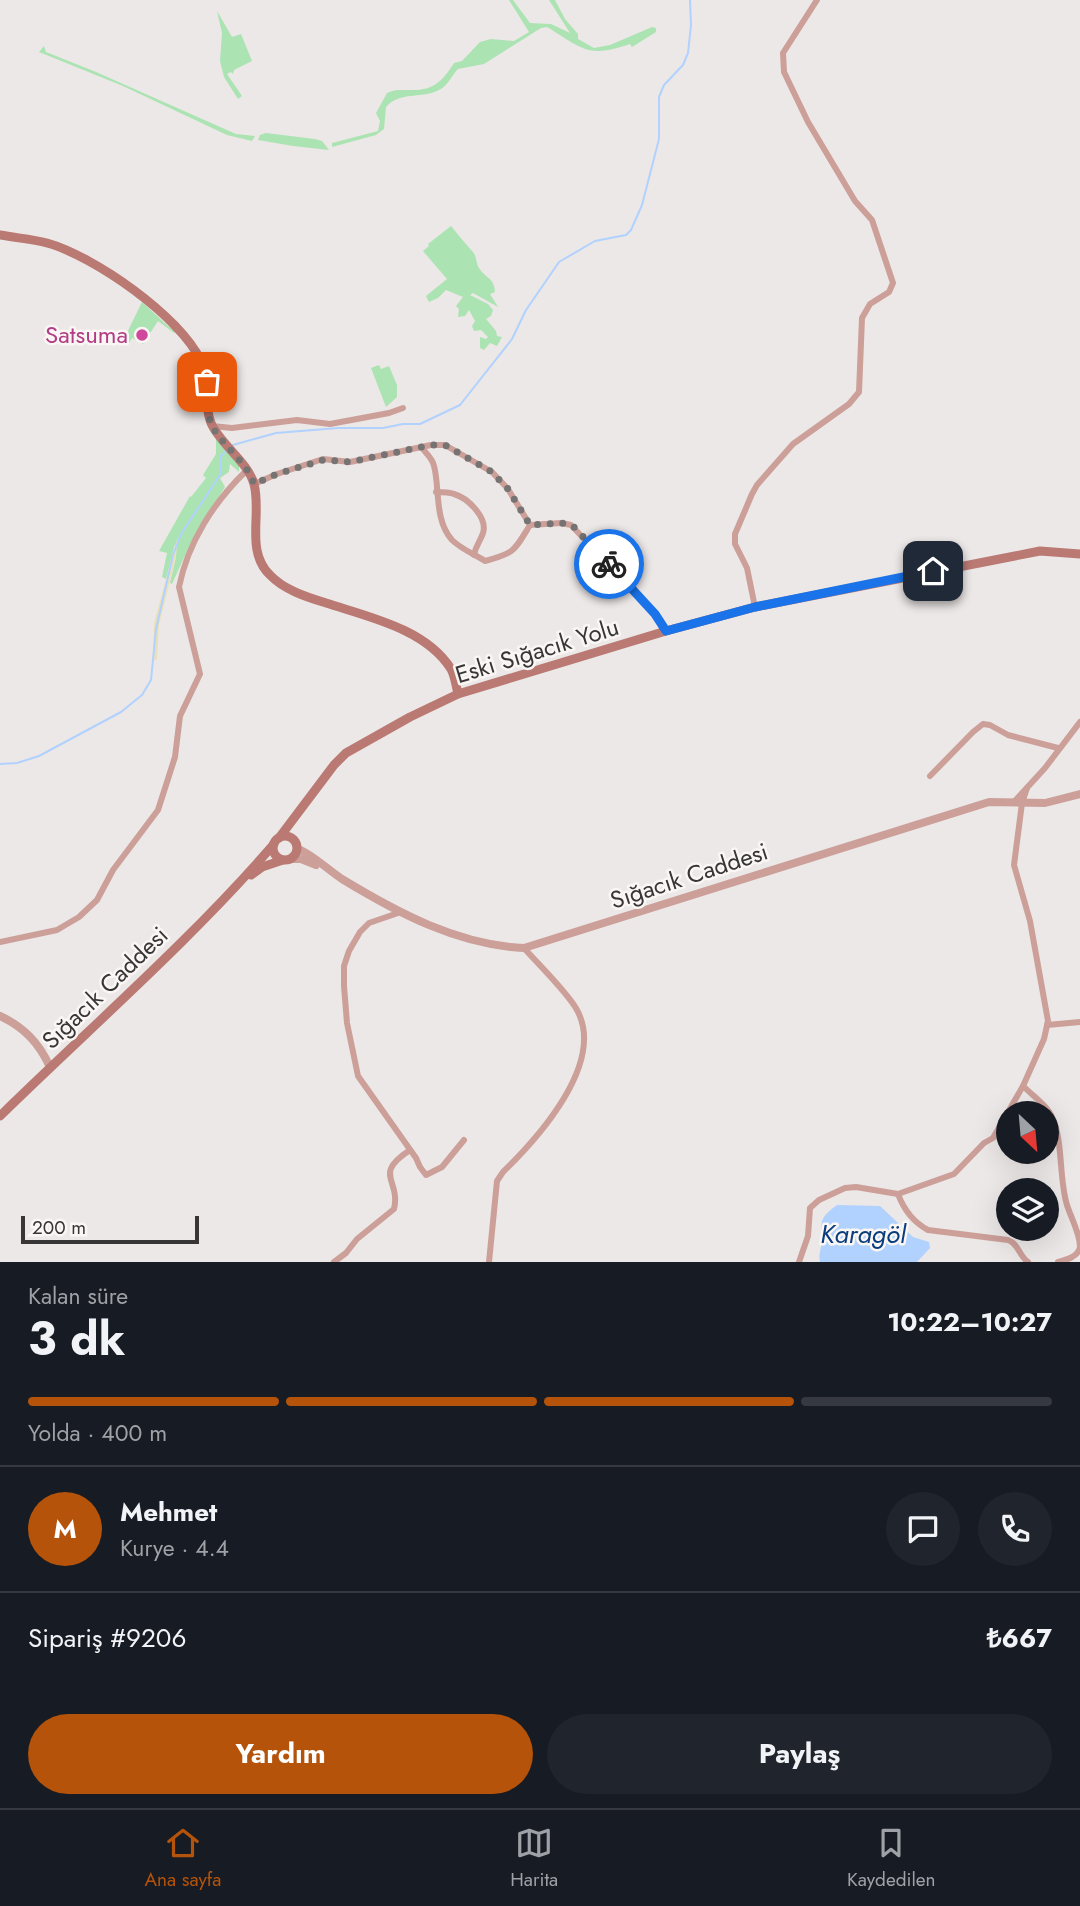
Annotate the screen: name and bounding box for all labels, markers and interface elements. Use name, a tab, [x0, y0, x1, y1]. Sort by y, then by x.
place label: Satsuma	[45, 317, 128, 352]
marker: Satsuma	[134, 327, 150, 343]
pin	[177, 352, 237, 412]
icon: bag	[188, 363, 226, 401]
courier	[574, 529, 644, 599]
pin	[903, 541, 963, 601]
icon: bike	[590, 545, 628, 583]
icon: home	[914, 552, 952, 590]
street label: Eski Sığacık Yolu	[451, 609, 623, 692]
street label: Sığacık Caddesi	[606, 834, 772, 917]
street label: Sığacık Caddesi	[34, 918, 176, 1057]
north arrow	[996, 1101, 1059, 1164]
map controls	[996, 1101, 1059, 1241]
button: layers	[996, 1178, 1059, 1241]
scale bar	[21, 1213, 200, 1245]
text: 200 m	[32, 1214, 86, 1241]
water label: Karagöl	[820, 1215, 907, 1253]
text: Kalan süre	[28, 1279, 128, 1313]
text: 10:22–10:27	[887, 1303, 1052, 1341]
text: 3 dk	[28, 1306, 125, 1372]
text: Yolda · 400 m	[28, 1416, 167, 1450]
button: chat	[886, 1492, 960, 1566]
button: phone	[978, 1492, 1052, 1566]
text: Mehmet	[120, 1493, 217, 1531]
text: M	[53, 1510, 77, 1548]
text: Kurye · 4.4	[120, 1531, 229, 1565]
text: Sipariş #9206	[28, 1619, 186, 1657]
text: ₺667	[987, 1619, 1052, 1657]
button: Yardım	[28, 1714, 533, 1794]
button: Paylaş	[547, 1714, 1052, 1794]
tab: Ana sayfa	[144, 1824, 221, 1893]
tab: Harita	[510, 1824, 558, 1893]
tab: Kaydedilen	[847, 1824, 936, 1893]

